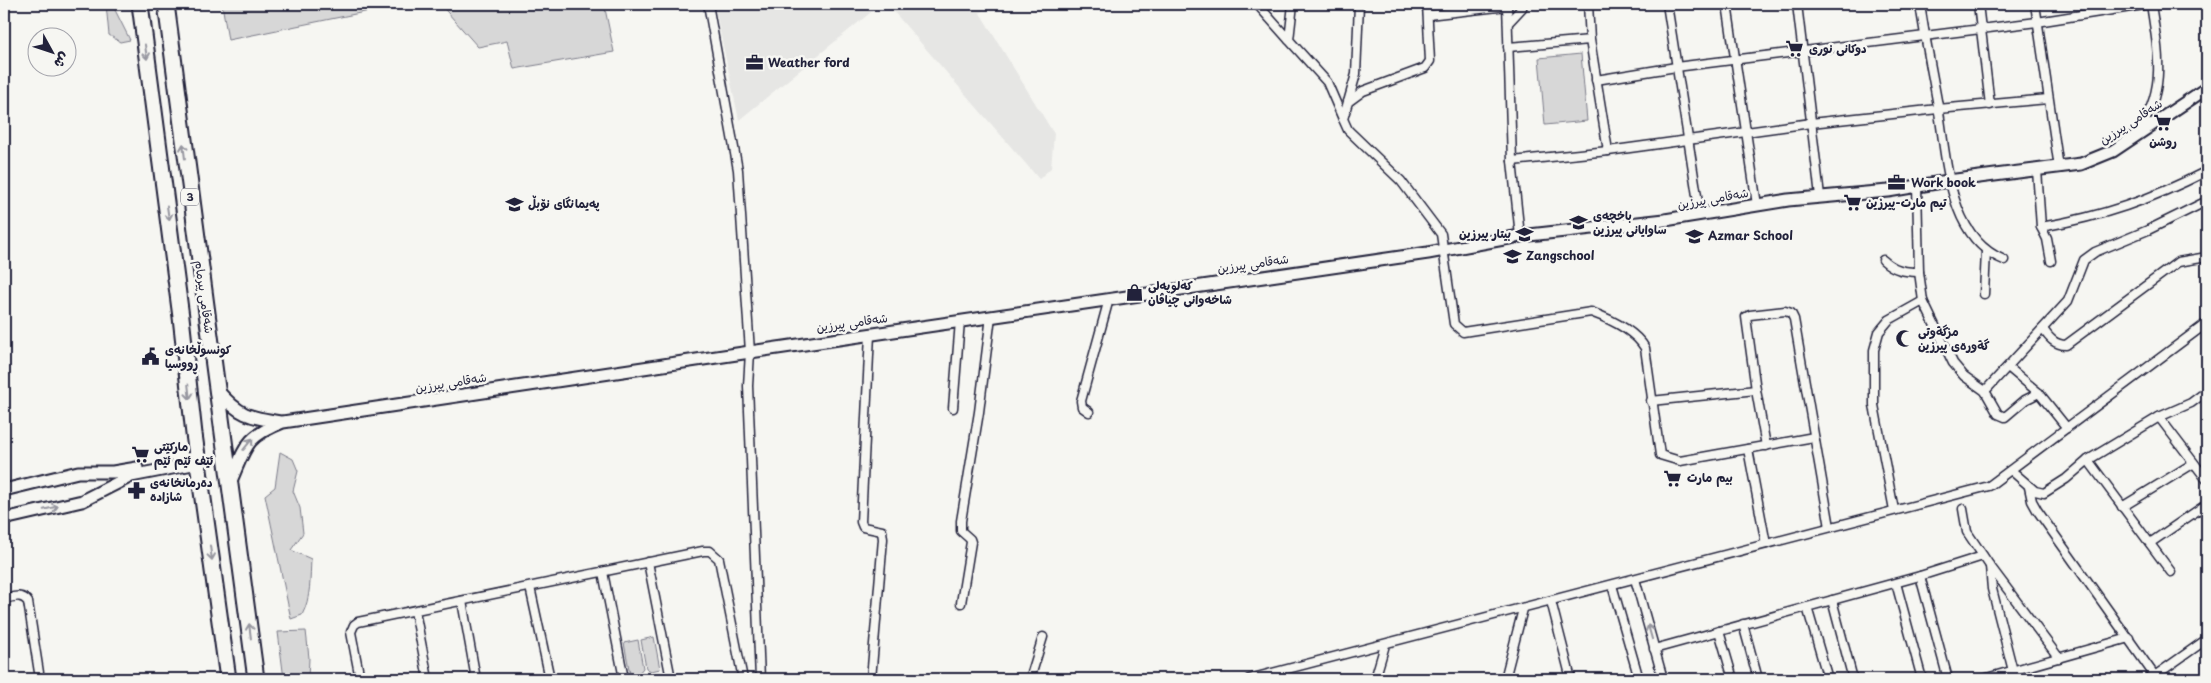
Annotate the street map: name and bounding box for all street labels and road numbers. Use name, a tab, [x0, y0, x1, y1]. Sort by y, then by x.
street label: شەقامی پیرزین	[2095, 94, 2166, 148]
street label: شەقامی پیرزین	[1676, 183, 1750, 213]
road number: 3	[181, 188, 199, 206]
street label: شەقامی پیرزین	[1216, 249, 1290, 277]
street label: شەقامی پیرمام	[190, 259, 219, 335]
street label: شەقامی پیرزین	[815, 308, 889, 336]
street label: شەقامی پیرزین	[414, 367, 488, 397]

